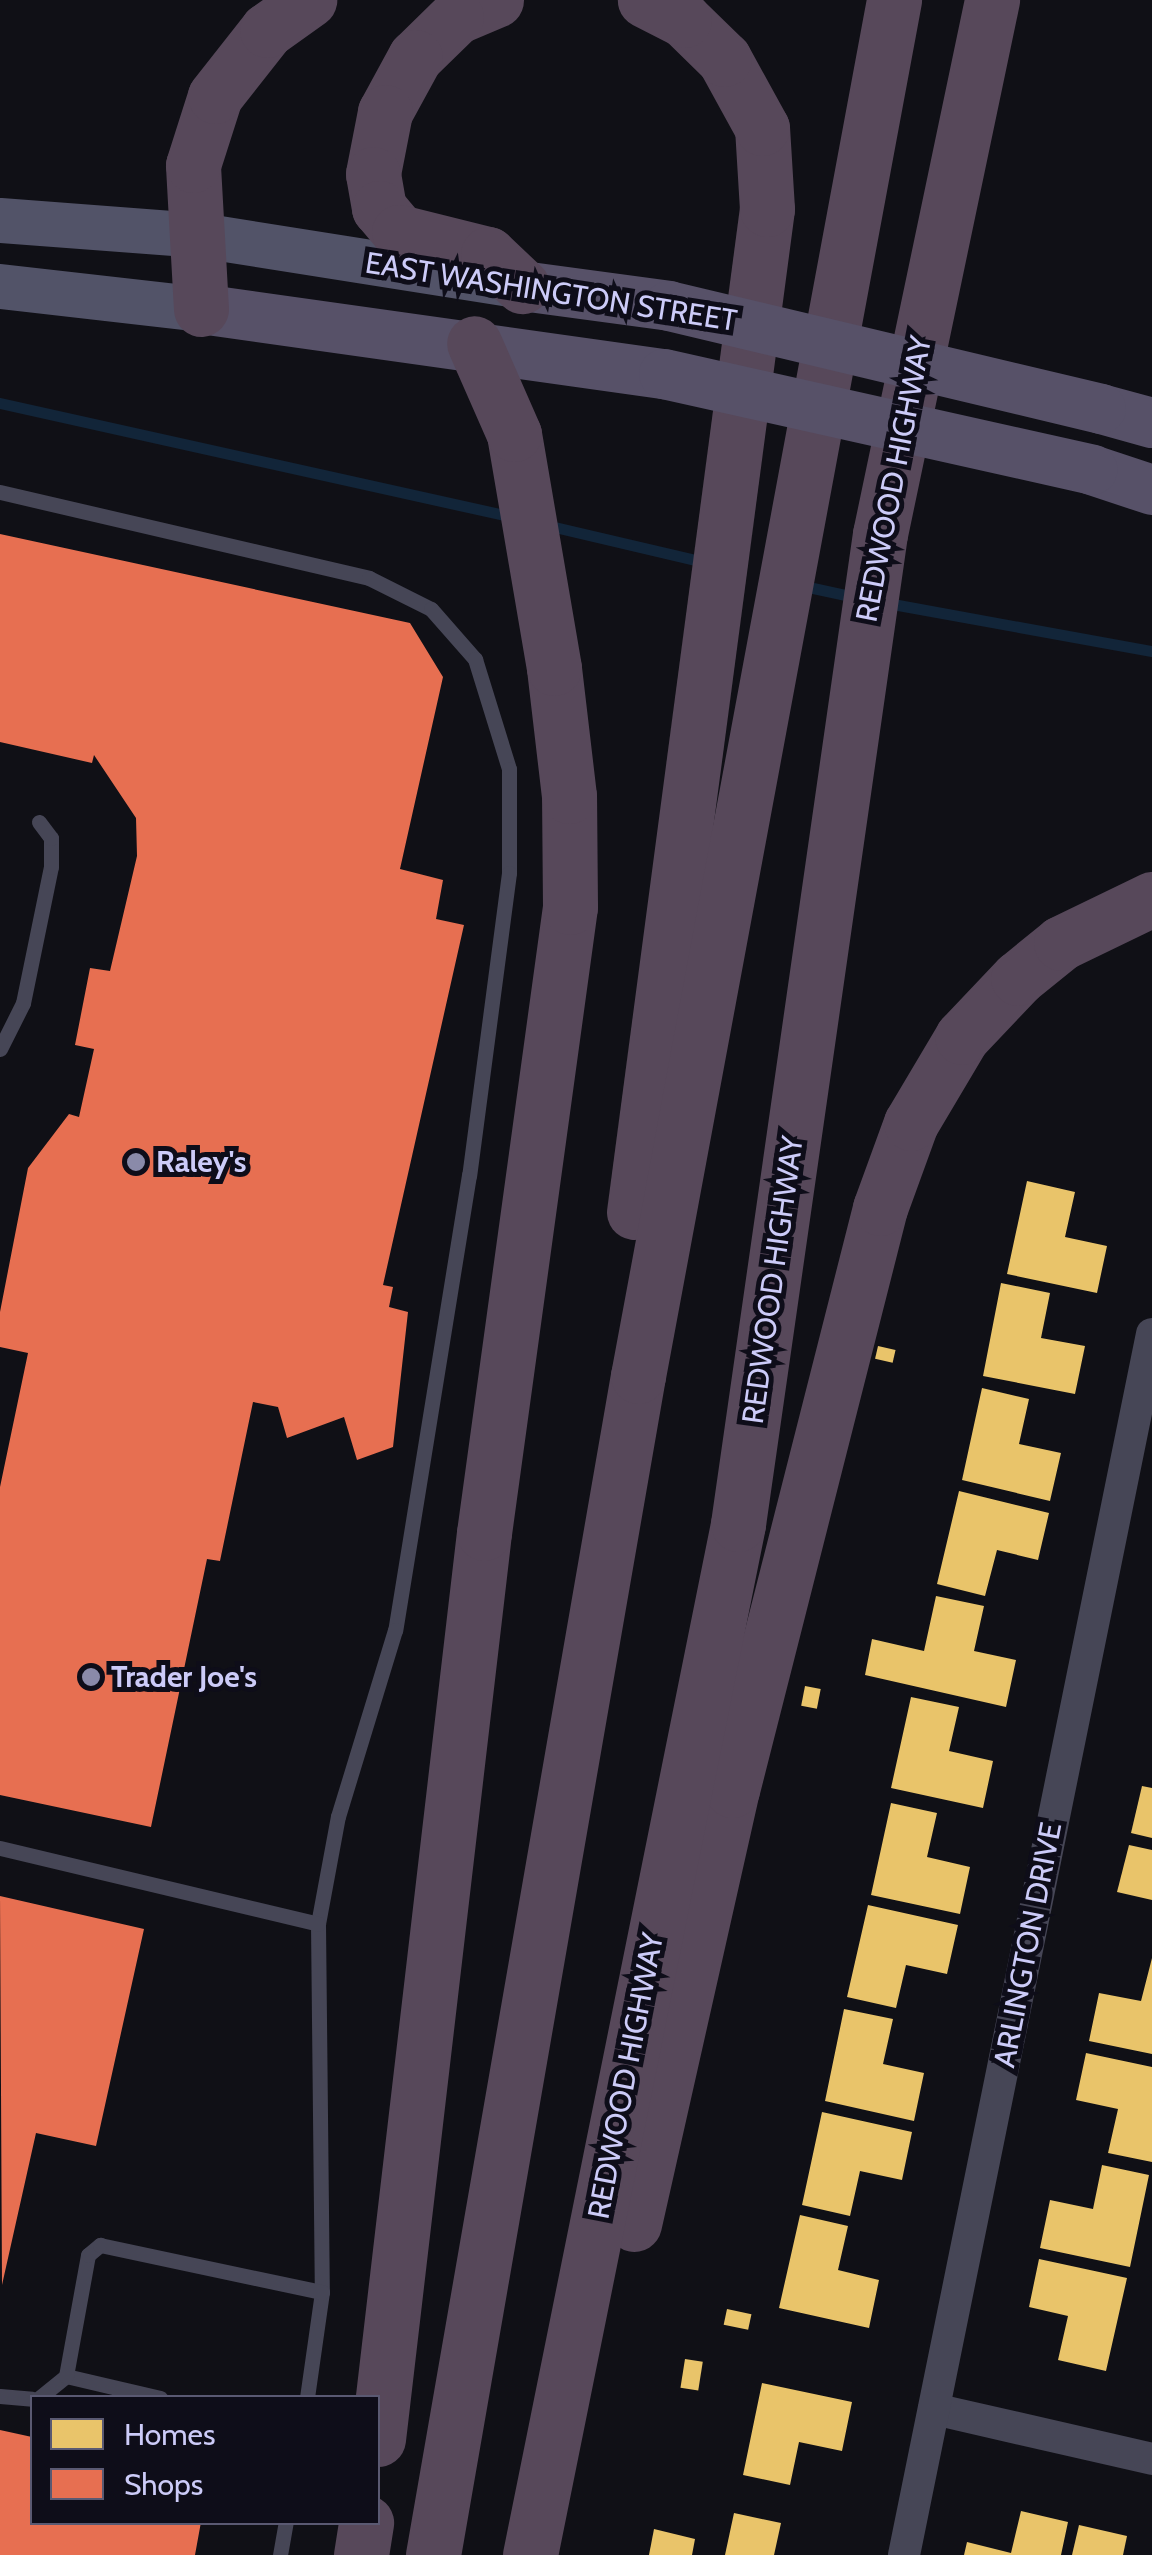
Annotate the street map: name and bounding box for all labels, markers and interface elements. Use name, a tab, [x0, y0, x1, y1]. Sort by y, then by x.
street label: EAST WASHINGTON STREET	[363, 245, 739, 339]
street label: REDWOOD HIGHWAY	[849, 333, 939, 625]
street label: REDWOOD HIGHWAY	[735, 1134, 811, 1426]
place label: Raley's	[156, 1144, 247, 1180]
marker: Raley's	[125, 1151, 147, 1173]
place label: Trader Joe's	[111, 1659, 257, 1695]
marker: Trader Joe's	[80, 1666, 102, 1688]
street label: ARLINGTON DRIVE	[987, 1819, 1069, 2071]
street label: REDWOOD HIGHWAY	[581, 1930, 671, 2222]
legend	[30, 2395, 380, 2525]
text: Homes	[124, 2416, 215, 2453]
text: Shops	[124, 2466, 203, 2503]

